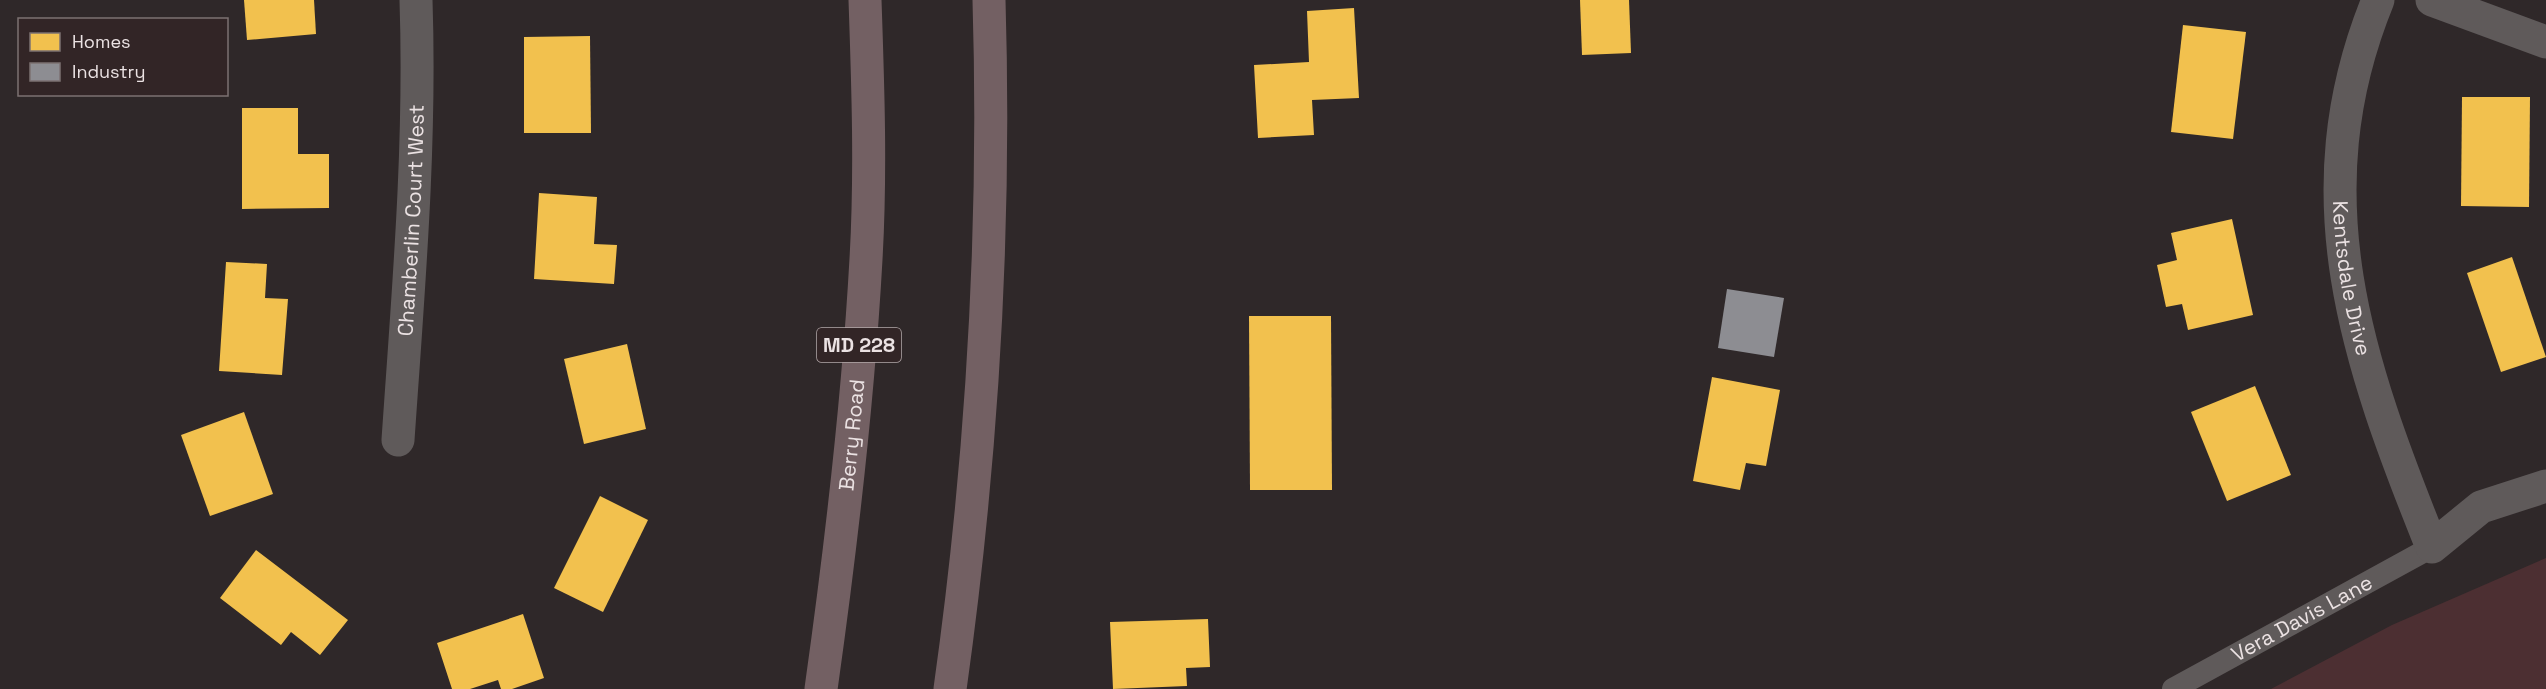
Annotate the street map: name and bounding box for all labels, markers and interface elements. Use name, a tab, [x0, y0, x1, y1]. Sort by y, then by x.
legend	[18, 18, 228, 96]
text: Homes	[72, 30, 131, 53]
text: Industry	[72, 60, 145, 83]
street label: Chamberlin Court West	[391, 104, 430, 337]
street label: Kentsdale Drive	[2327, 200, 2378, 359]
road number: MD 228	[817, 328, 901, 362]
street label: Berry Road	[832, 378, 870, 492]
street label: Vera Davis Lane	[2226, 568, 2377, 667]

